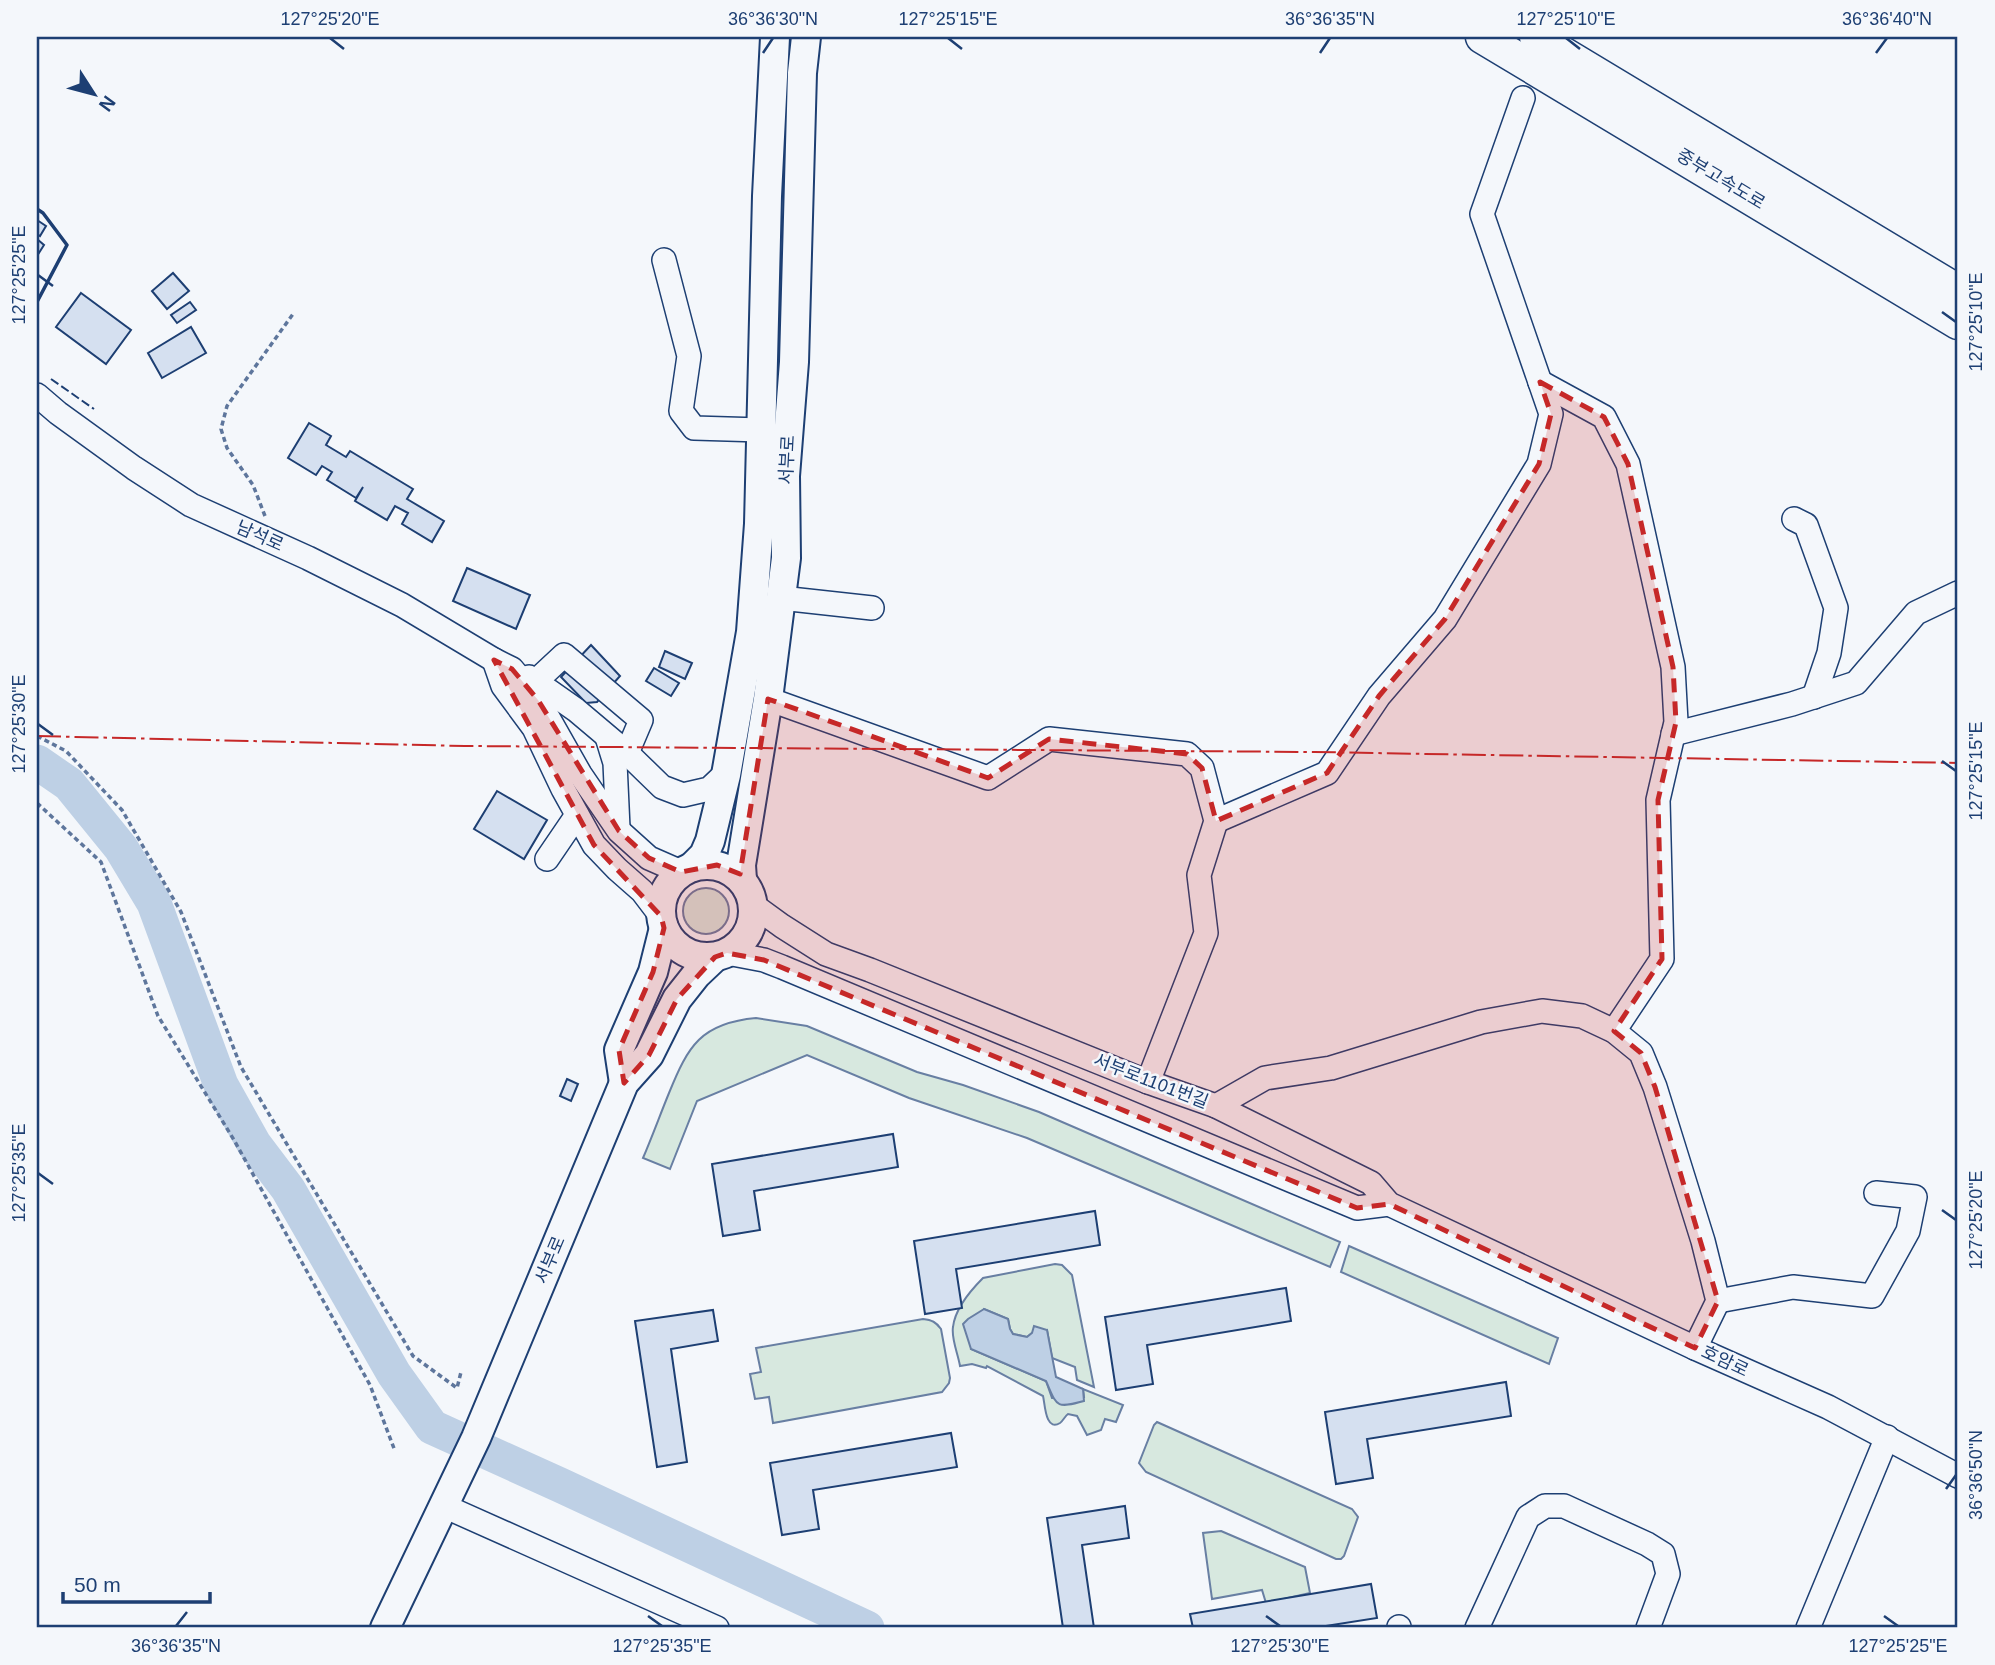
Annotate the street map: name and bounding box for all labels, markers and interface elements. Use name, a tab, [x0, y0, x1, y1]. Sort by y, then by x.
text: 127°25'20"E	[280, 9, 380, 29]
text: 36°36'30"N	[728, 9, 818, 29]
text: 127°25'15"E	[898, 9, 998, 29]
text: 36°36'35"N	[1285, 9, 1375, 29]
text: 127°25'10"E	[1516, 9, 1616, 29]
text: 36°36'40"N	[1842, 9, 1932, 29]
north arrow	[60, 60, 130, 130]
text: N	[95, 92, 120, 115]
street label: 중부고속도로	[1673, 145, 1769, 213]
text: 127°25'25"E	[9, 225, 29, 325]
text: 127°25'10"E	[1966, 272, 1986, 372]
street label: 서부로	[776, 435, 798, 485]
street label: 남석로	[233, 517, 287, 555]
text: 127°25'30"E	[9, 674, 29, 774]
text: 127°25'15"E	[1966, 721, 1986, 821]
street label: 서부로1101번길	[1091, 1050, 1211, 1112]
text: 127°25'35"E	[9, 1123, 29, 1223]
text: 127°25'20"E	[1966, 1170, 1986, 1270]
street label: 서부로	[531, 1233, 569, 1287]
street label: 호암로	[1698, 1341, 1752, 1381]
text: 36°36'50"N	[1966, 1430, 1986, 1520]
scale bar	[63, 1560, 210, 1604]
text: 50 m	[74, 1573, 121, 1596]
text: 36°36'35"N	[131, 1636, 221, 1656]
text: 127°25'35"E	[612, 1636, 712, 1656]
text: 127°25'30"E	[1230, 1636, 1330, 1656]
text: 127°25'25"E	[1848, 1636, 1948, 1656]

